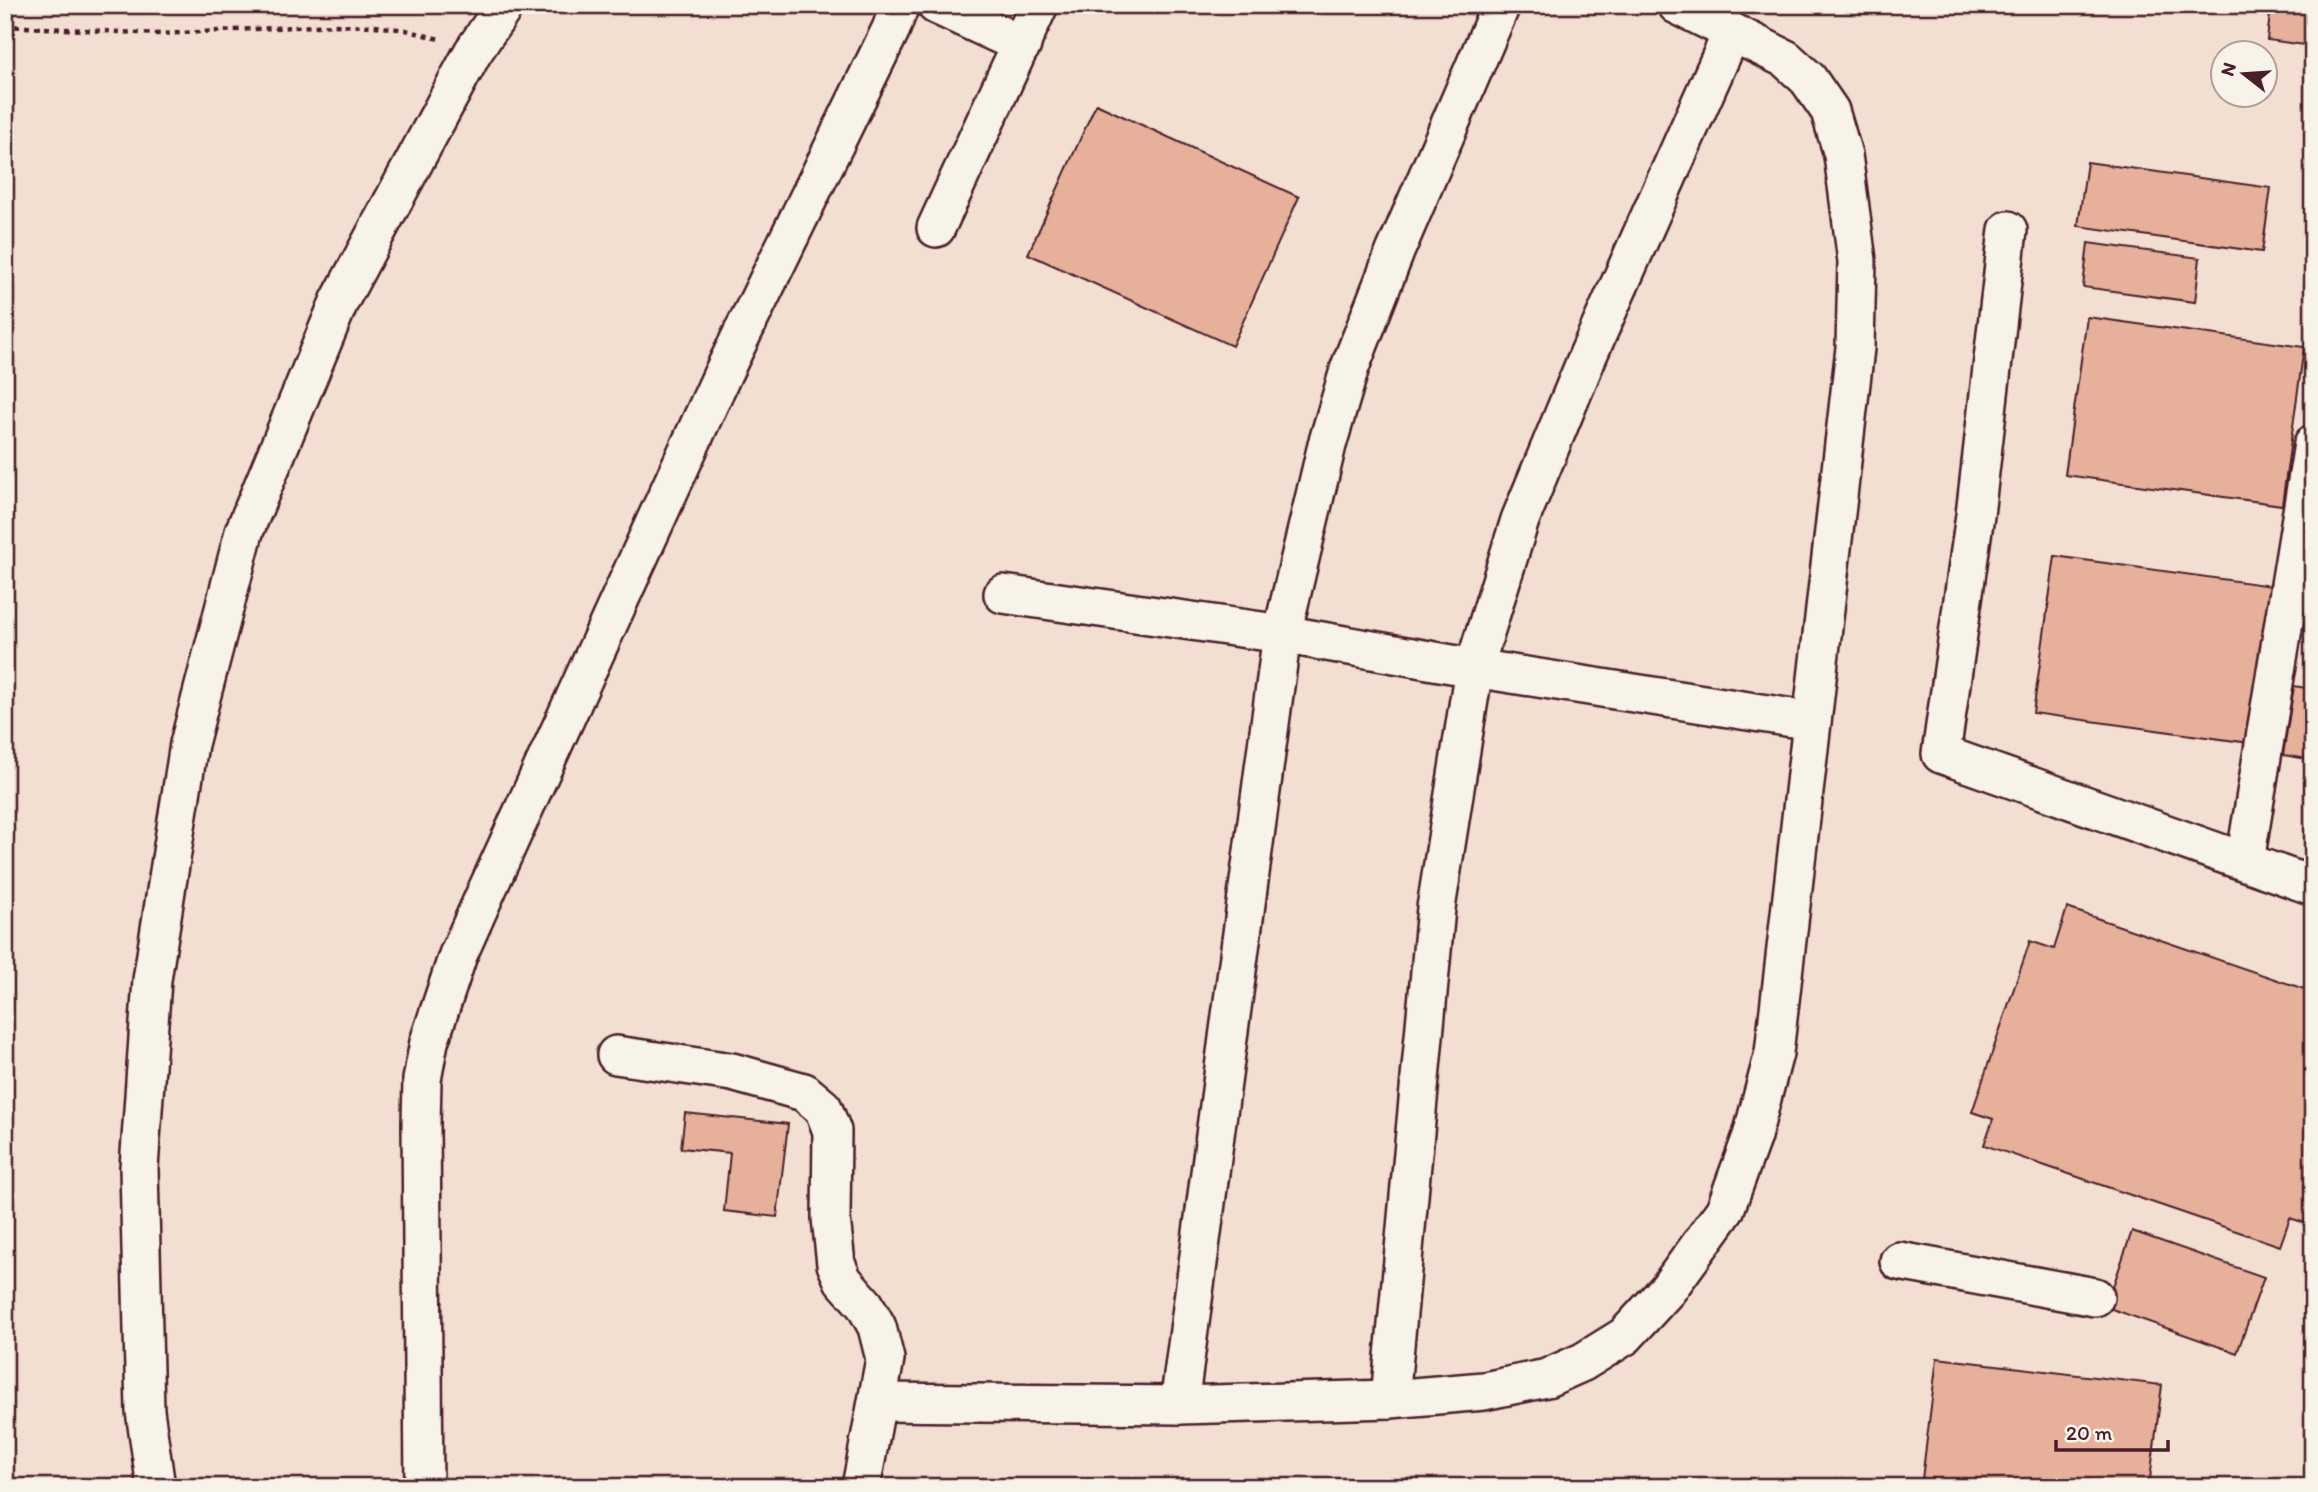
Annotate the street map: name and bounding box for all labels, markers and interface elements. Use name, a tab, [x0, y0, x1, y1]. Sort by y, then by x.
north arrow	[2210, 38, 2280, 108]
text: N	[2215, 60, 2241, 79]
scale bar	[2056, 1408, 2168, 1452]
text: 20 m	[2066, 1420, 2113, 1445]

